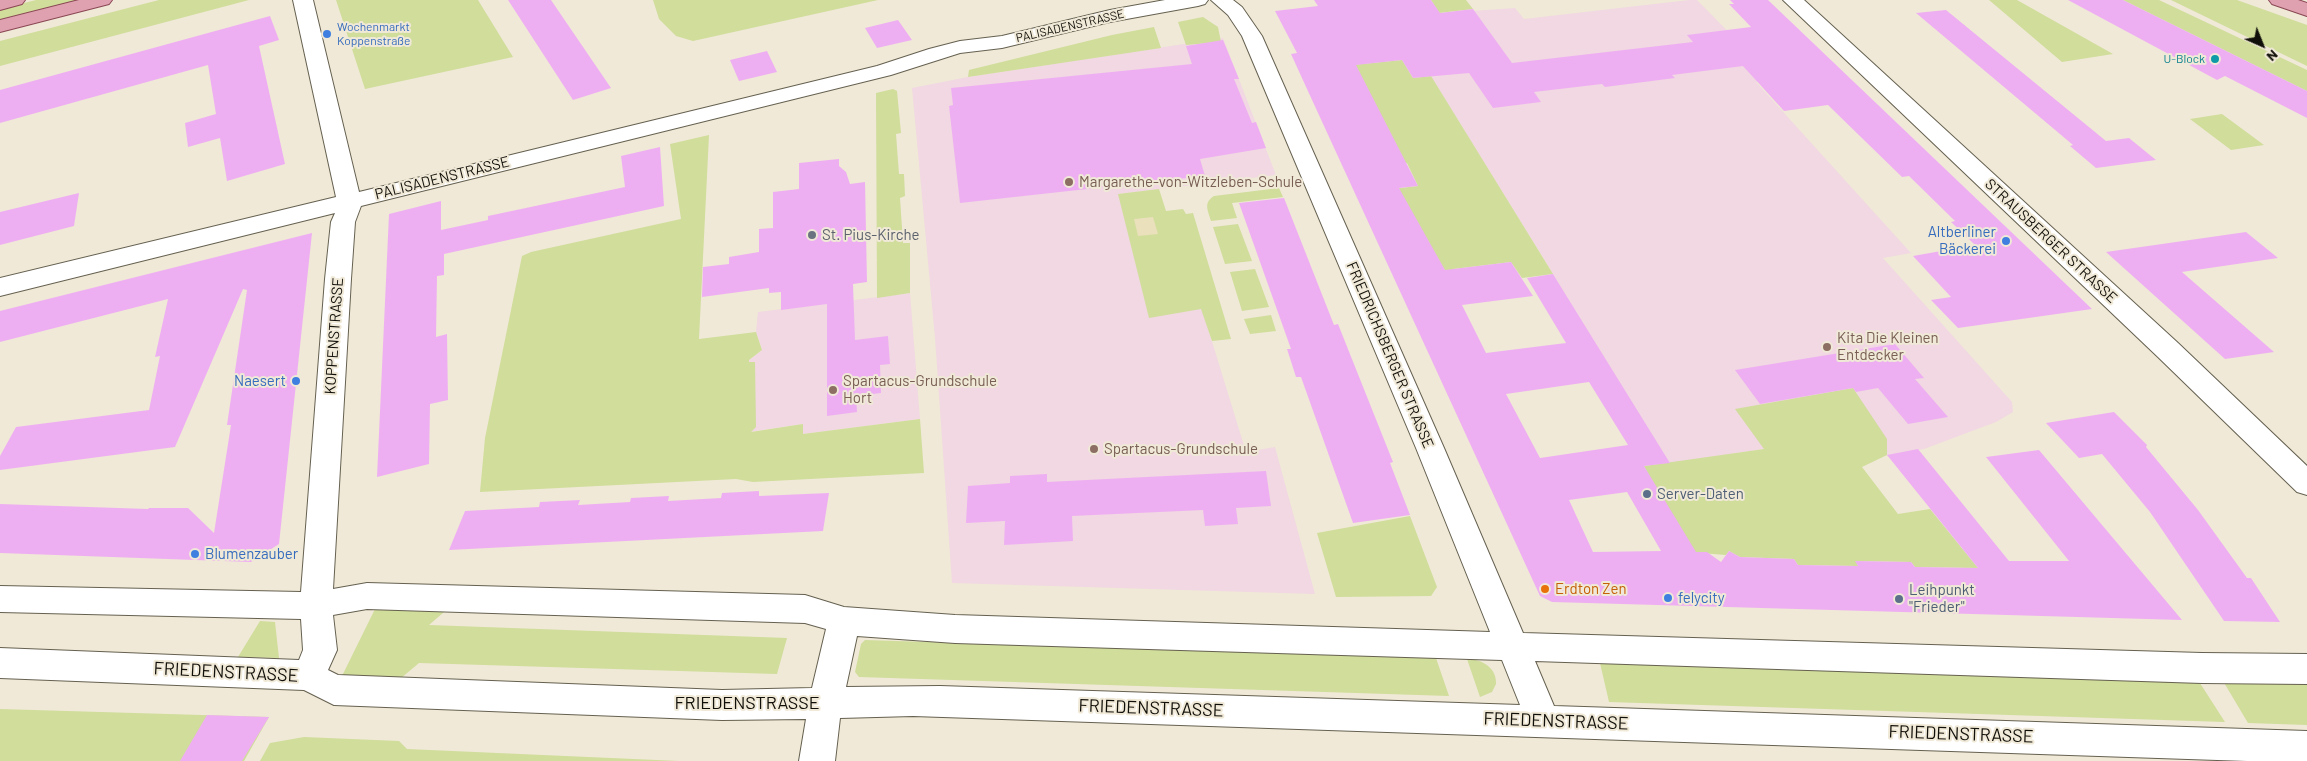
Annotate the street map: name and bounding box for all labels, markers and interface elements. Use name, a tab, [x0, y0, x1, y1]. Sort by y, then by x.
street label: PALISADENSTRASSE	[1014, 7, 1126, 45]
place label: Wochenmarkt Koppenstraße	[337, 20, 410, 48]
north arrow	[2237, 20, 2287, 70]
marker: Wochenmarkt Koppenstraße	[321, 28, 333, 40]
text: N	[2264, 47, 2282, 65]
place label: U-Block	[2163, 52, 2205, 66]
marker: U-Block	[2209, 53, 2221, 65]
street label: PALISADENSTRASSE	[373, 153, 511, 203]
place label: Margarethe-von-Witzleben-Schule	[1079, 173, 1302, 191]
street label: STRAUSBERGER STRASSE	[1981, 175, 2121, 307]
marker: Margarethe-von-Witzleben-Schule	[1063, 176, 1075, 188]
place label: Altberliner Bäckerei	[1928, 223, 1996, 258]
place label: St. Pius-Kirche	[822, 226, 919, 244]
marker: St. Pius-Kirche	[806, 229, 818, 241]
marker: Altberliner Bäckerei	[2000, 235, 2012, 247]
street label: FRIEDRICHSBERGER STRASSE	[1343, 259, 1437, 451]
street label: KOPPENSTRASSE	[321, 277, 347, 395]
place label: Kita Die Kleinen Entdecker	[1837, 329, 1939, 364]
marker: Kita Die Kleinen Entdecker	[1821, 341, 1833, 353]
place label: Naesert	[234, 372, 286, 390]
place label: Spartacus-Grundschule Hort	[843, 372, 997, 407]
marker: Naesert	[290, 375, 302, 387]
marker: Spartacus-Grundschule Hort	[827, 384, 839, 396]
place label: Spartacus-Grundschule	[1104, 440, 1258, 458]
marker: Spartacus-Grundschule	[1088, 443, 1100, 455]
place label: Server-Daten	[1657, 485, 1744, 503]
marker: Server-Daten	[1641, 488, 1653, 500]
place label: Blumenzauber	[205, 545, 298, 563]
marker: Blumenzauber	[189, 548, 201, 560]
place label: Erdton Zen	[1555, 580, 1626, 598]
place label: Leihpunkt "Frieder"	[1909, 581, 1975, 616]
marker: Erdton Zen	[1539, 583, 1551, 595]
place label: felycity	[1678, 589, 1725, 607]
marker: felycity	[1662, 592, 1674, 604]
marker: Leihpunkt "Frieder"	[1893, 593, 1905, 605]
street label: FRIEDENSTRASSE	[153, 657, 299, 687]
street label: FRIEDENSTRASSE	[674, 692, 820, 714]
street label: FRIEDENSTRASSE	[1078, 695, 1224, 721]
street label: FRIEDENSTRASSE	[1483, 708, 1629, 734]
street label: FRIEDENSTRASSE	[1888, 721, 2034, 747]

